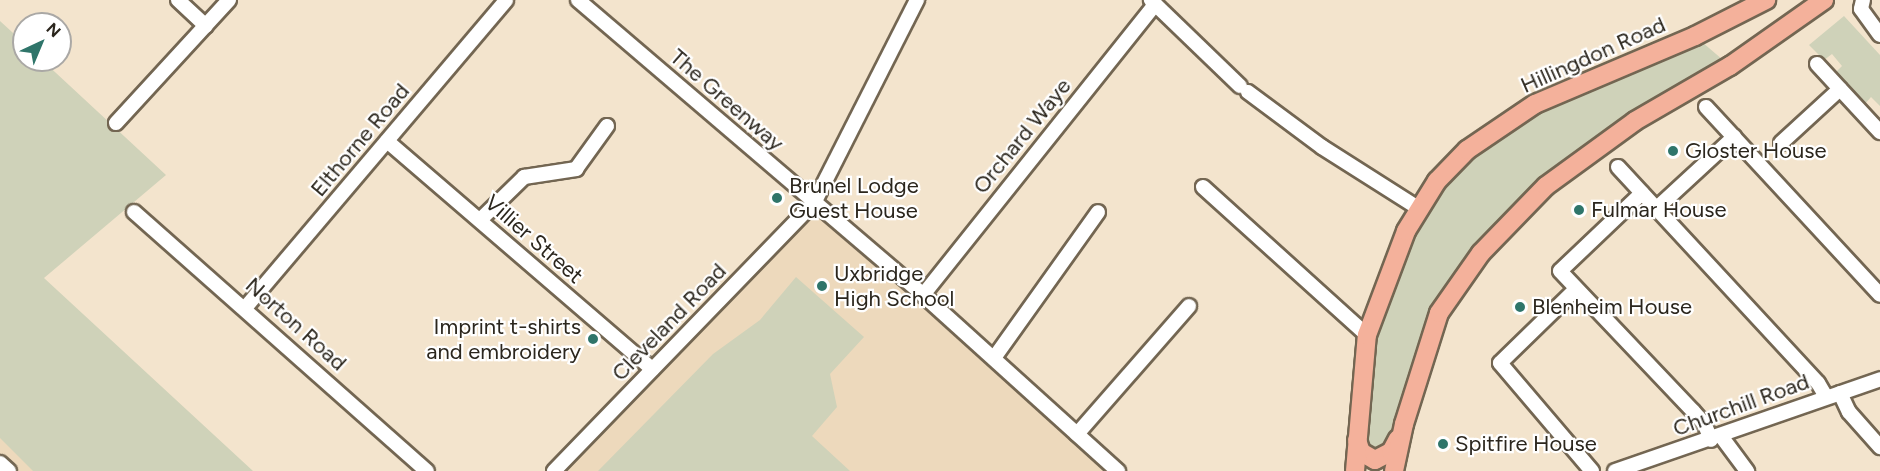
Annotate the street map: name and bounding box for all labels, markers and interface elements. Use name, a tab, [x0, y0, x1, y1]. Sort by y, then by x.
street label: Hillingdon Road	[1517, 11, 1669, 99]
north arrow	[12, 12, 72, 72]
text: N	[42, 19, 65, 41]
street label: The Greenway	[665, 44, 789, 156]
street label: Orchard Waye	[968, 73, 1076, 199]
street label: Elthorne Road	[305, 78, 415, 202]
place label: Gloster House	[1685, 138, 1827, 164]
marker: Gloster House	[1666, 144, 1680, 158]
place label: Brunel Lodge Guest House	[789, 172, 919, 224]
street label: Villier Street	[479, 189, 589, 289]
marker: Brunel Lodge Guest House	[770, 191, 784, 205]
place label: Fulmar House	[1591, 197, 1726, 223]
marker: Fulmar House	[1572, 203, 1586, 217]
street label: Cleveland Road	[606, 258, 732, 386]
place label: Uxbridge High School	[834, 260, 954, 312]
street label: Norton Road	[240, 272, 352, 376]
marker: Uxbridge High School	[815, 279, 829, 293]
place label: Blenheim House	[1532, 294, 1692, 320]
marker: Blenheim House	[1513, 300, 1527, 314]
place label: Imprint t-shirts and embroidery	[426, 313, 581, 364]
marker: Imprint t-shirts and embroidery	[586, 332, 600, 346]
street label: Churchill Road	[1669, 368, 1813, 442]
place label: Spitfire House	[1455, 431, 1597, 457]
marker: Spitfire House	[1436, 437, 1450, 451]

